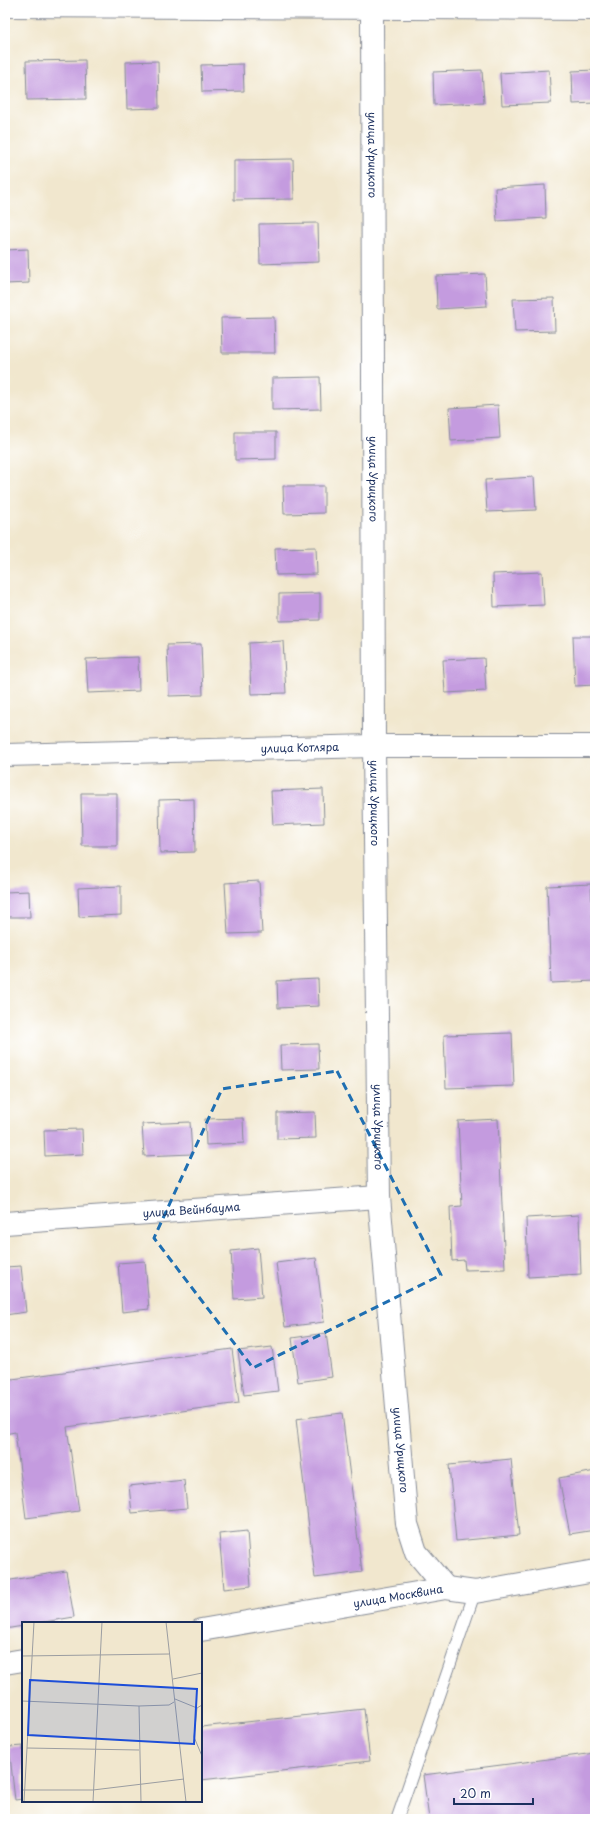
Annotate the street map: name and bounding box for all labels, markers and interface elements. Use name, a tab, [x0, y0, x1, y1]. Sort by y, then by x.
street label: улица Урицкого	[364, 112, 382, 198]
street label: улица Урицкого	[365, 436, 382, 522]
street label: улица Котляра	[261, 738, 339, 757]
street label: улица Урицкого	[366, 760, 384, 846]
street label: улица Урицкого	[370, 1084, 388, 1170]
street label: улица Вейнбаума	[142, 1198, 241, 1221]
street label: улица Урицкого	[389, 1406, 413, 1494]
street label: улица Москвина	[352, 1580, 444, 1612]
inset map	[22, 1622, 202, 1802]
scale bar	[454, 1780, 533, 1806]
text: 20 m	[460, 1784, 491, 1802]

